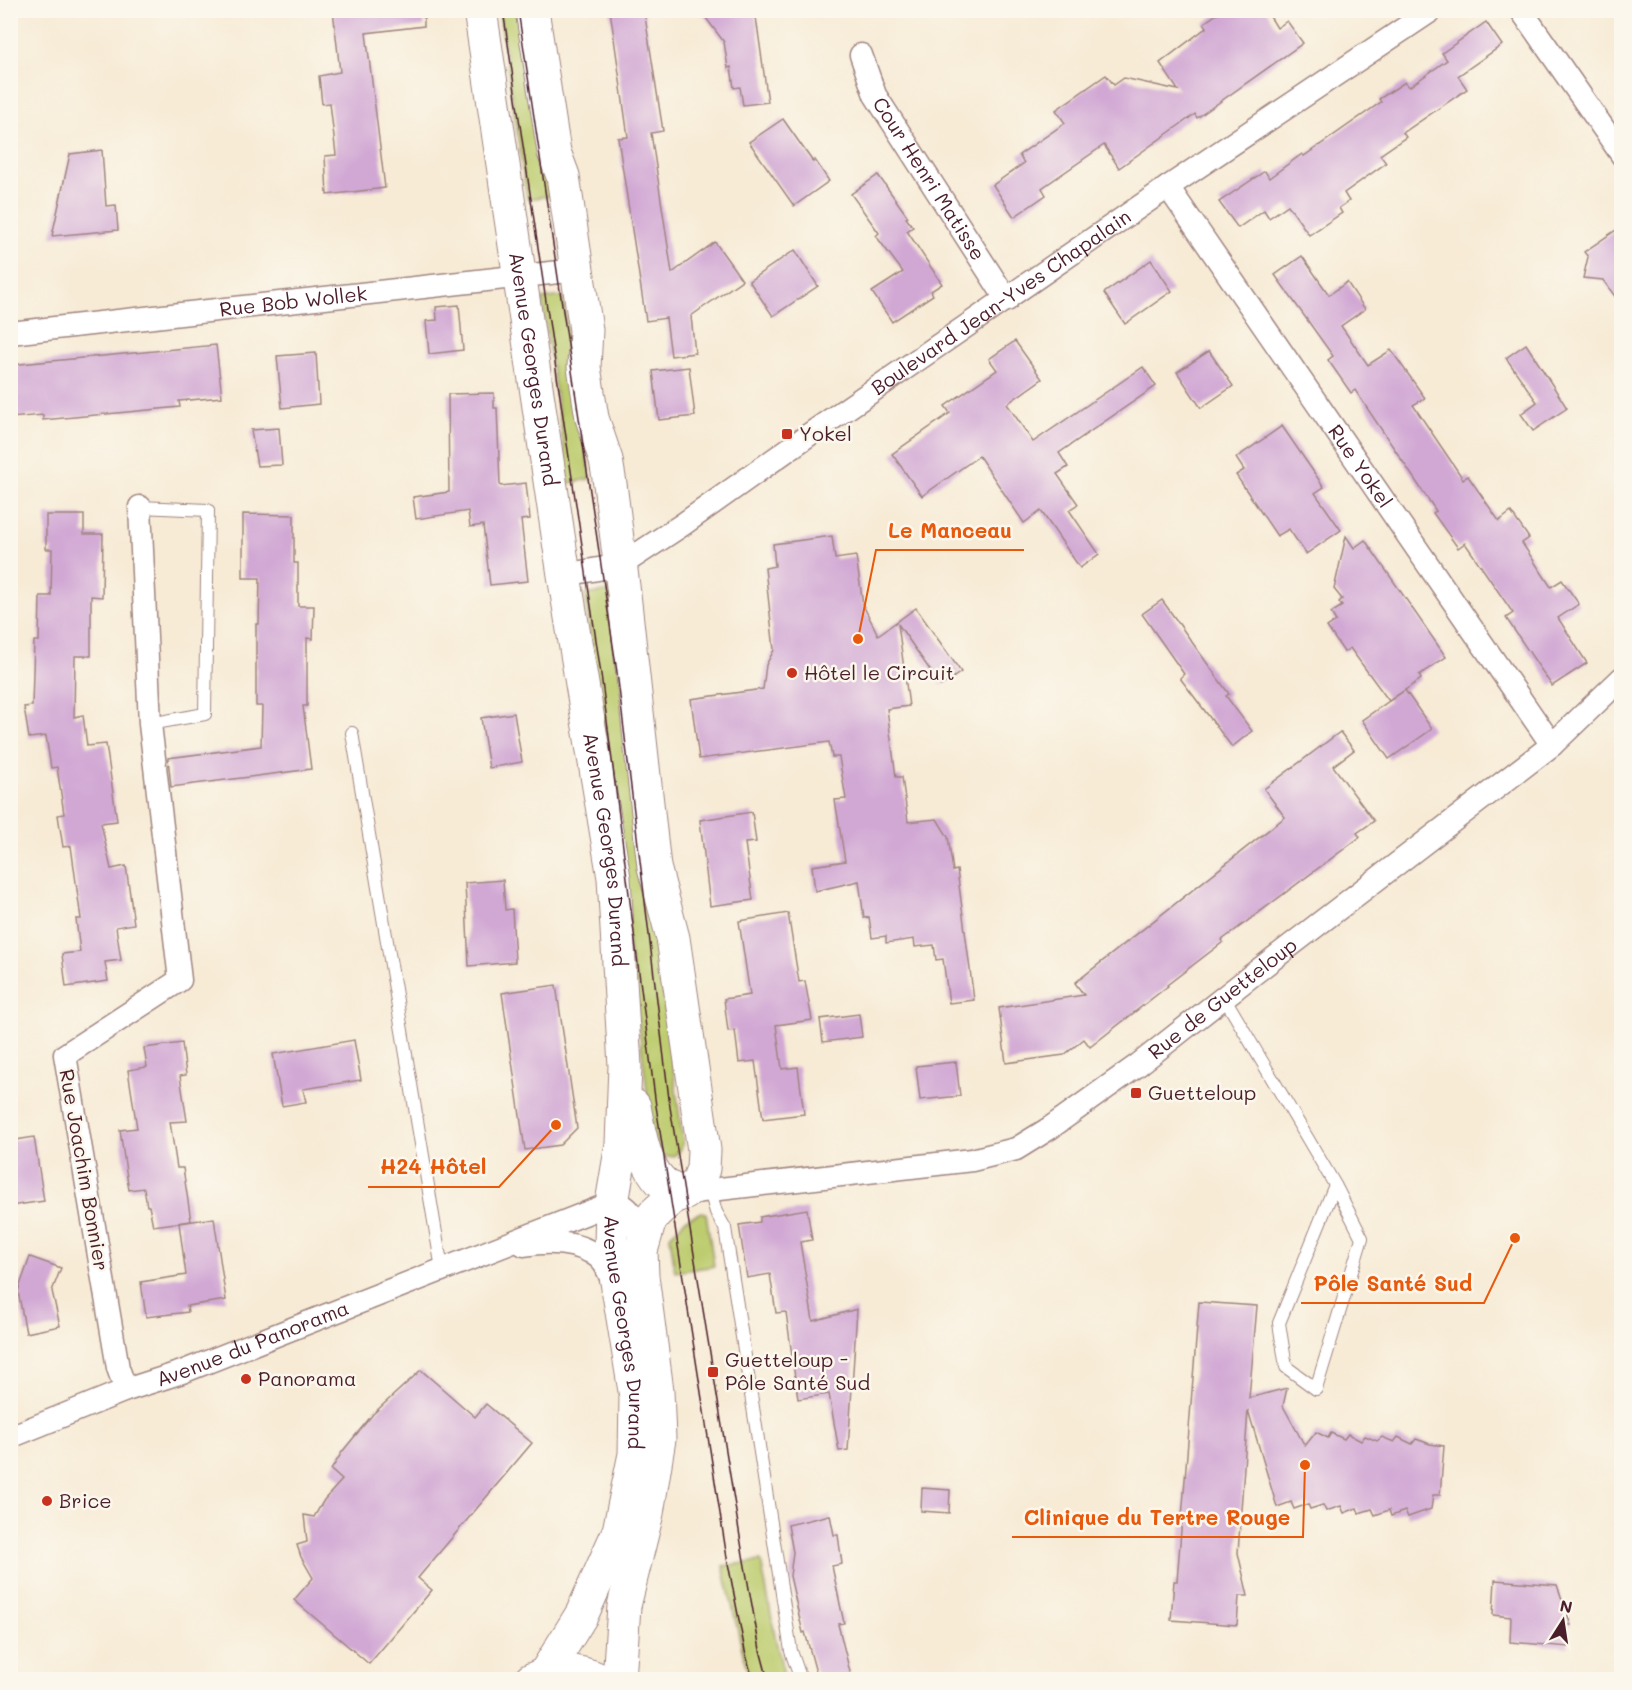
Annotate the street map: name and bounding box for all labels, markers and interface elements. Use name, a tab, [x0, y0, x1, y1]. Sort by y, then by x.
street label: Cour Henri Matisse	[868, 92, 992, 265]
street label: Boulevard Jean-Yves Chapalain	[866, 203, 1135, 400]
street label: Avenue Georges Durand	[504, 250, 565, 488]
street label: Rue Bob Wollek	[218, 279, 368, 322]
street label: Rue Yokel	[1323, 419, 1399, 512]
place label: Yokel	[799, 420, 852, 446]
marker: Yokel	[780, 427, 794, 441]
callout: Le Manceau	[876, 511, 1024, 550]
text: Le Manceau	[888, 516, 1012, 543]
place label: Hôtel le Circuit	[804, 659, 955, 685]
marker: Hôtel le Circuit	[785, 666, 799, 680]
street label: Avenue Georges Durand	[578, 730, 633, 967]
street label: Rue de Guetteloup	[1142, 931, 1302, 1064]
street label: Rue Joachim Bonnier	[54, 1067, 116, 1273]
place label: Guetteloup	[1148, 1079, 1256, 1105]
marker: Guetteloup	[1129, 1086, 1143, 1100]
callout: H24 Hôtel	[368, 1148, 499, 1187]
text: H24 Hôtel	[380, 1152, 486, 1179]
street label: Avenue Georges Durand	[599, 1215, 650, 1450]
callout: Pôle Santé Sud	[1301, 1264, 1484, 1303]
text: Pôle Santé Sud	[1314, 1269, 1472, 1296]
street label: Avenue du Panorama	[152, 1295, 352, 1391]
place label: Guetteloup - Pôle Santé Sud	[725, 1346, 870, 1395]
marker: Guetteloup - Pôle Santé Sud	[706, 1365, 720, 1379]
place label: Panorama	[258, 1367, 357, 1391]
marker: Panorama	[239, 1372, 253, 1386]
place label: Brice	[59, 1487, 112, 1513]
marker: Brice	[40, 1494, 54, 1508]
callout: Clinique du Tertre Rouge	[1012, 1498, 1303, 1537]
text: Clinique du Tertre Rouge	[1024, 1503, 1290, 1530]
north arrow	[1533, 1591, 1593, 1651]
text: N	[1558, 1594, 1574, 1617]

